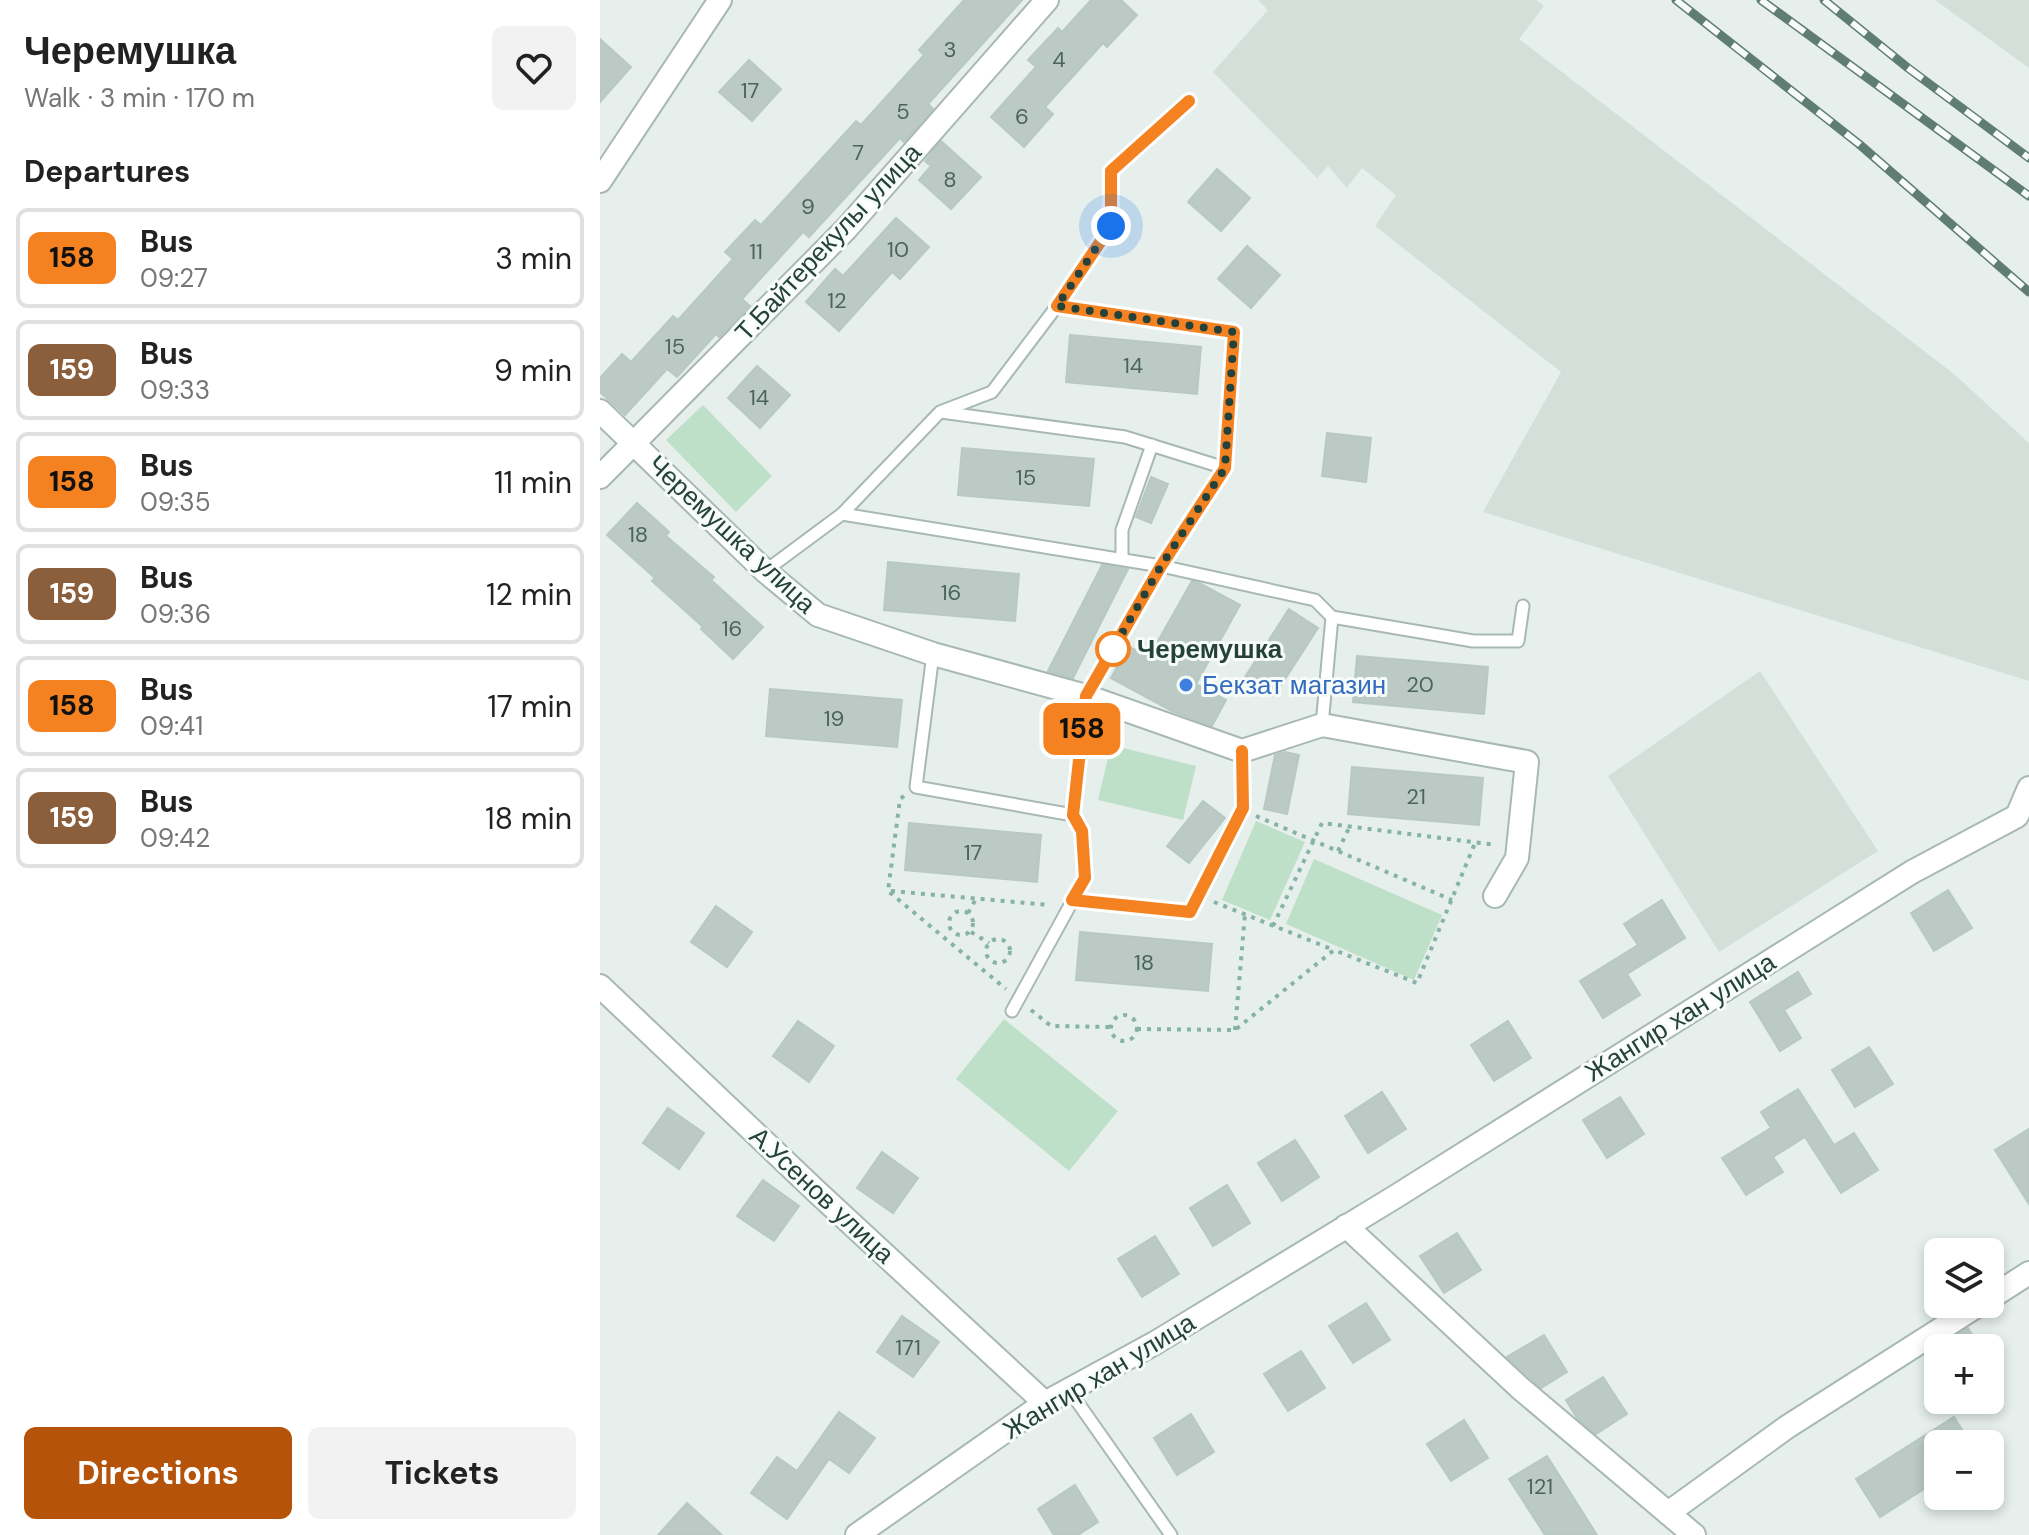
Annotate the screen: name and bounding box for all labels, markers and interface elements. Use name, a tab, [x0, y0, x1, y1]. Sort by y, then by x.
text: Черемушка	[24, 26, 236, 76]
button: heart	[492, 26, 576, 110]
house number: 3	[943, 35, 957, 64]
house number: 4	[1052, 45, 1066, 74]
house number: 17	[741, 76, 759, 105]
text: Walk · 3 min · 170 m	[24, 81, 255, 115]
house number: 5	[896, 97, 910, 126]
house number: 6	[1015, 102, 1029, 131]
street label: Т.Байтерекулы улица	[727, 136, 929, 348]
house number: 7	[852, 138, 864, 167]
text: Departures	[24, 152, 190, 191]
house number: 8	[943, 165, 957, 194]
house number: 9	[801, 192, 815, 221]
your location	[1091, 206, 1131, 246]
text: Bus	[140, 222, 194, 261]
house number: 10	[887, 235, 909, 264]
house number: 11	[749, 237, 763, 266]
text: 158	[49, 239, 95, 276]
text: 3 min	[495, 239, 572, 278]
text: 09:27	[140, 261, 208, 295]
house number: 12	[827, 286, 847, 315]
house number: 15	[665, 332, 685, 361]
text: Bus	[140, 334, 194, 373]
text: 159	[50, 351, 94, 388]
text: 9 min	[494, 351, 572, 390]
house number: 14	[1123, 351, 1143, 380]
text: 09:33	[140, 373, 210, 407]
house number: 14	[749, 383, 769, 412]
text: Bus	[140, 446, 194, 485]
street label: Черемушка улица	[641, 447, 824, 621]
text: 158	[49, 463, 95, 500]
text: 11 min	[494, 463, 572, 502]
house number: 15	[1016, 463, 1036, 492]
text: 09:35	[140, 485, 211, 519]
house number: 18	[628, 520, 648, 549]
text: Bus	[140, 558, 194, 597]
text: 159	[50, 575, 94, 612]
text: 12 min	[486, 575, 572, 614]
house number: 16	[941, 578, 961, 607]
text: 09:36	[140, 597, 211, 631]
house number: 16	[722, 614, 742, 643]
marker: Черемушка	[1096, 632, 1130, 666]
place label: Черемушка	[1137, 632, 1283, 666]
place label: Бекзат магазин	[1202, 668, 1386, 702]
text: Bus	[140, 670, 194, 709]
house number: 20	[1406, 670, 1434, 699]
marker: Бекзат магазин	[1177, 676, 1195, 694]
text: 158	[49, 687, 95, 724]
text: 17 min	[487, 687, 572, 726]
line badge: 158	[1036, 703, 1128, 755]
house number: 19	[824, 704, 844, 733]
text: 09:41	[140, 709, 203, 743]
text: 158	[1059, 710, 1105, 747]
text: Bus	[140, 782, 194, 821]
house number: 21	[1406, 782, 1426, 811]
text: 159	[50, 799, 94, 836]
text: 18 min	[485, 799, 572, 838]
text: 09:42	[140, 821, 210, 855]
house number: 17	[964, 838, 982, 867]
street label: Жангир хан улица	[1578, 944, 1782, 1089]
house number: 18	[1134, 948, 1154, 977]
street label: А.Усенов улица	[742, 1119, 902, 1271]
map controls	[1924, 1238, 2004, 1510]
button: layers	[1924, 1238, 2004, 1318]
street label: Жангир хан улица	[997, 1305, 1202, 1447]
house number: 171	[895, 1333, 921, 1362]
button: +	[1924, 1334, 2004, 1414]
button: Directions	[24, 1427, 292, 1519]
button: Tickets	[308, 1427, 576, 1519]
button: −	[1924, 1430, 2004, 1510]
house number: 121	[1527, 1472, 1553, 1501]

